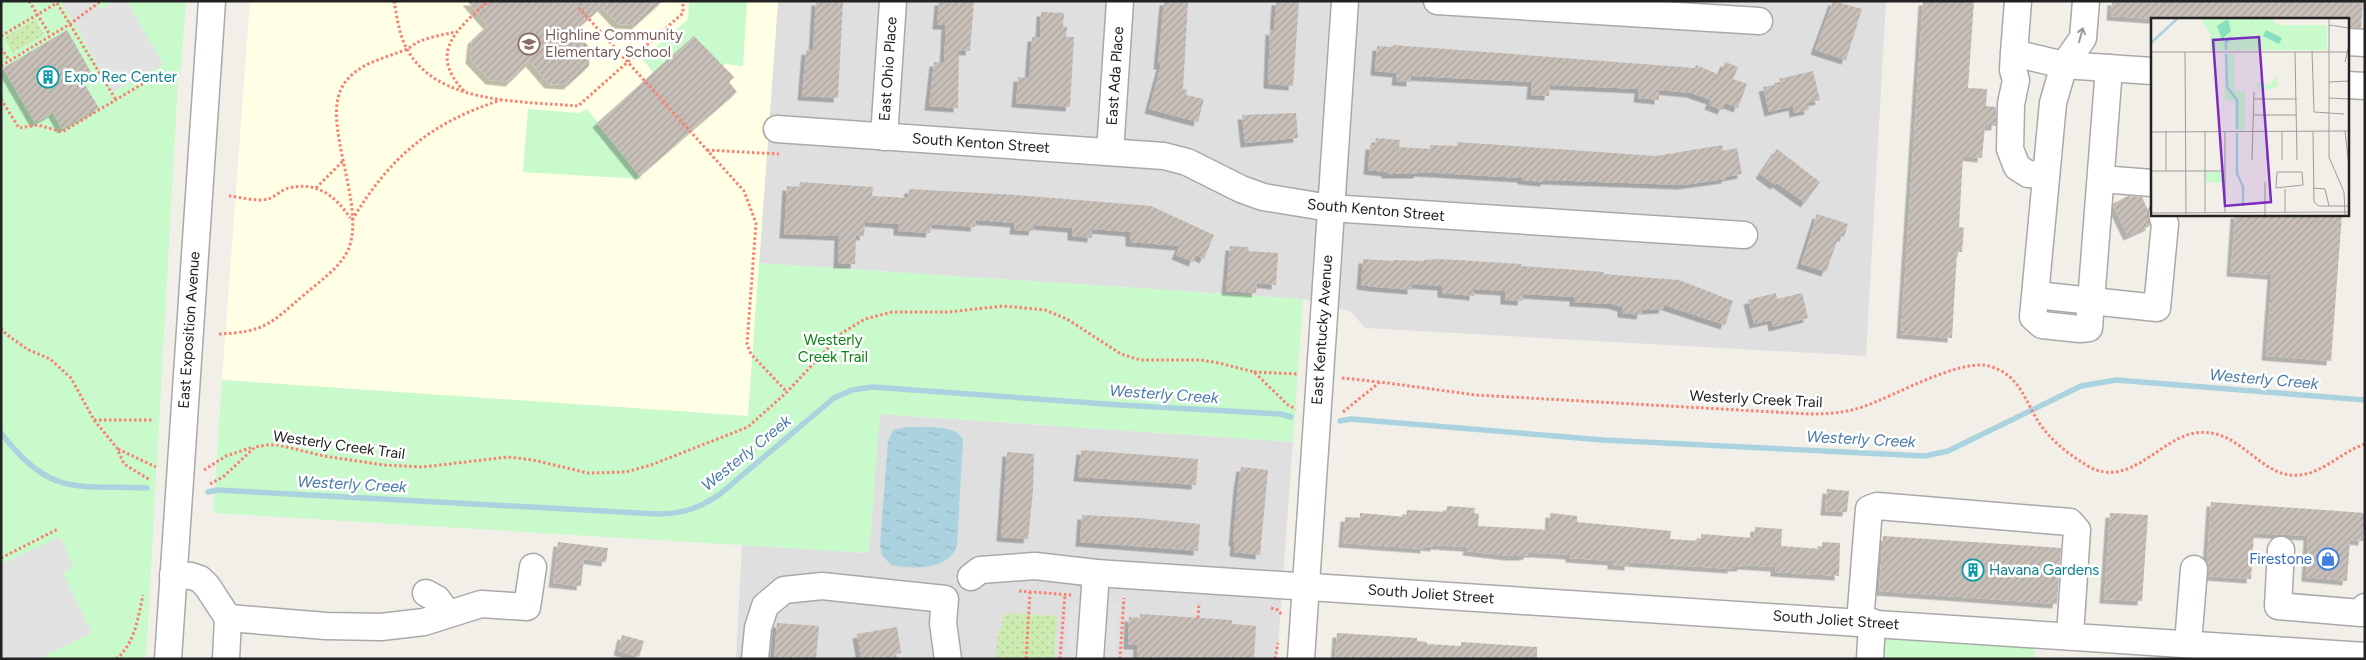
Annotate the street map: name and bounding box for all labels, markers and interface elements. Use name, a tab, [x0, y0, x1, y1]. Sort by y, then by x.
street label: East Ohio Place	[875, 16, 901, 122]
inset map	[2151, 18, 2348, 215]
place label: Highline Community Elementary School	[545, 26, 683, 61]
street label: East Ada Place	[1103, 26, 1127, 126]
one-way arrow	[2077, 27, 2087, 43]
school or university icon: Highline Community Elementary School	[517, 32, 541, 56]
building icon: Expo Rec Center	[36, 65, 60, 89]
place label: Expo Rec Center	[64, 68, 177, 86]
street label: South Kenton Street	[912, 129, 1051, 157]
street label: South Kenton Street	[1306, 195, 1446, 225]
street label: East Exposition Avenue	[175, 251, 203, 409]
street label: East Kentucky Avenue	[1308, 254, 1336, 406]
park label: Westerly Creek Trail	[798, 331, 868, 366]
water label: Westerly Creek	[2209, 365, 2321, 393]
water label: Westerly Creek	[1109, 381, 1221, 407]
street label: Westerly Creek Trail	[1689, 387, 1823, 411]
water label: Westerly Creek	[697, 410, 795, 495]
street label: Westerly Creek Trail	[272, 427, 406, 463]
water label: Westerly Creek	[1806, 427, 1917, 451]
water label: Westerly Creek	[297, 472, 408, 496]
shop icon: Firestone	[2316, 547, 2340, 571]
place label: Firestone	[2249, 550, 2312, 568]
building icon: Havana Gardens	[1961, 558, 1985, 582]
place label: Havana Gardens	[1989, 561, 2099, 579]
street label: South Joliet Street	[1367, 581, 1495, 607]
street label: South Joliet Street	[1772, 607, 1900, 633]

